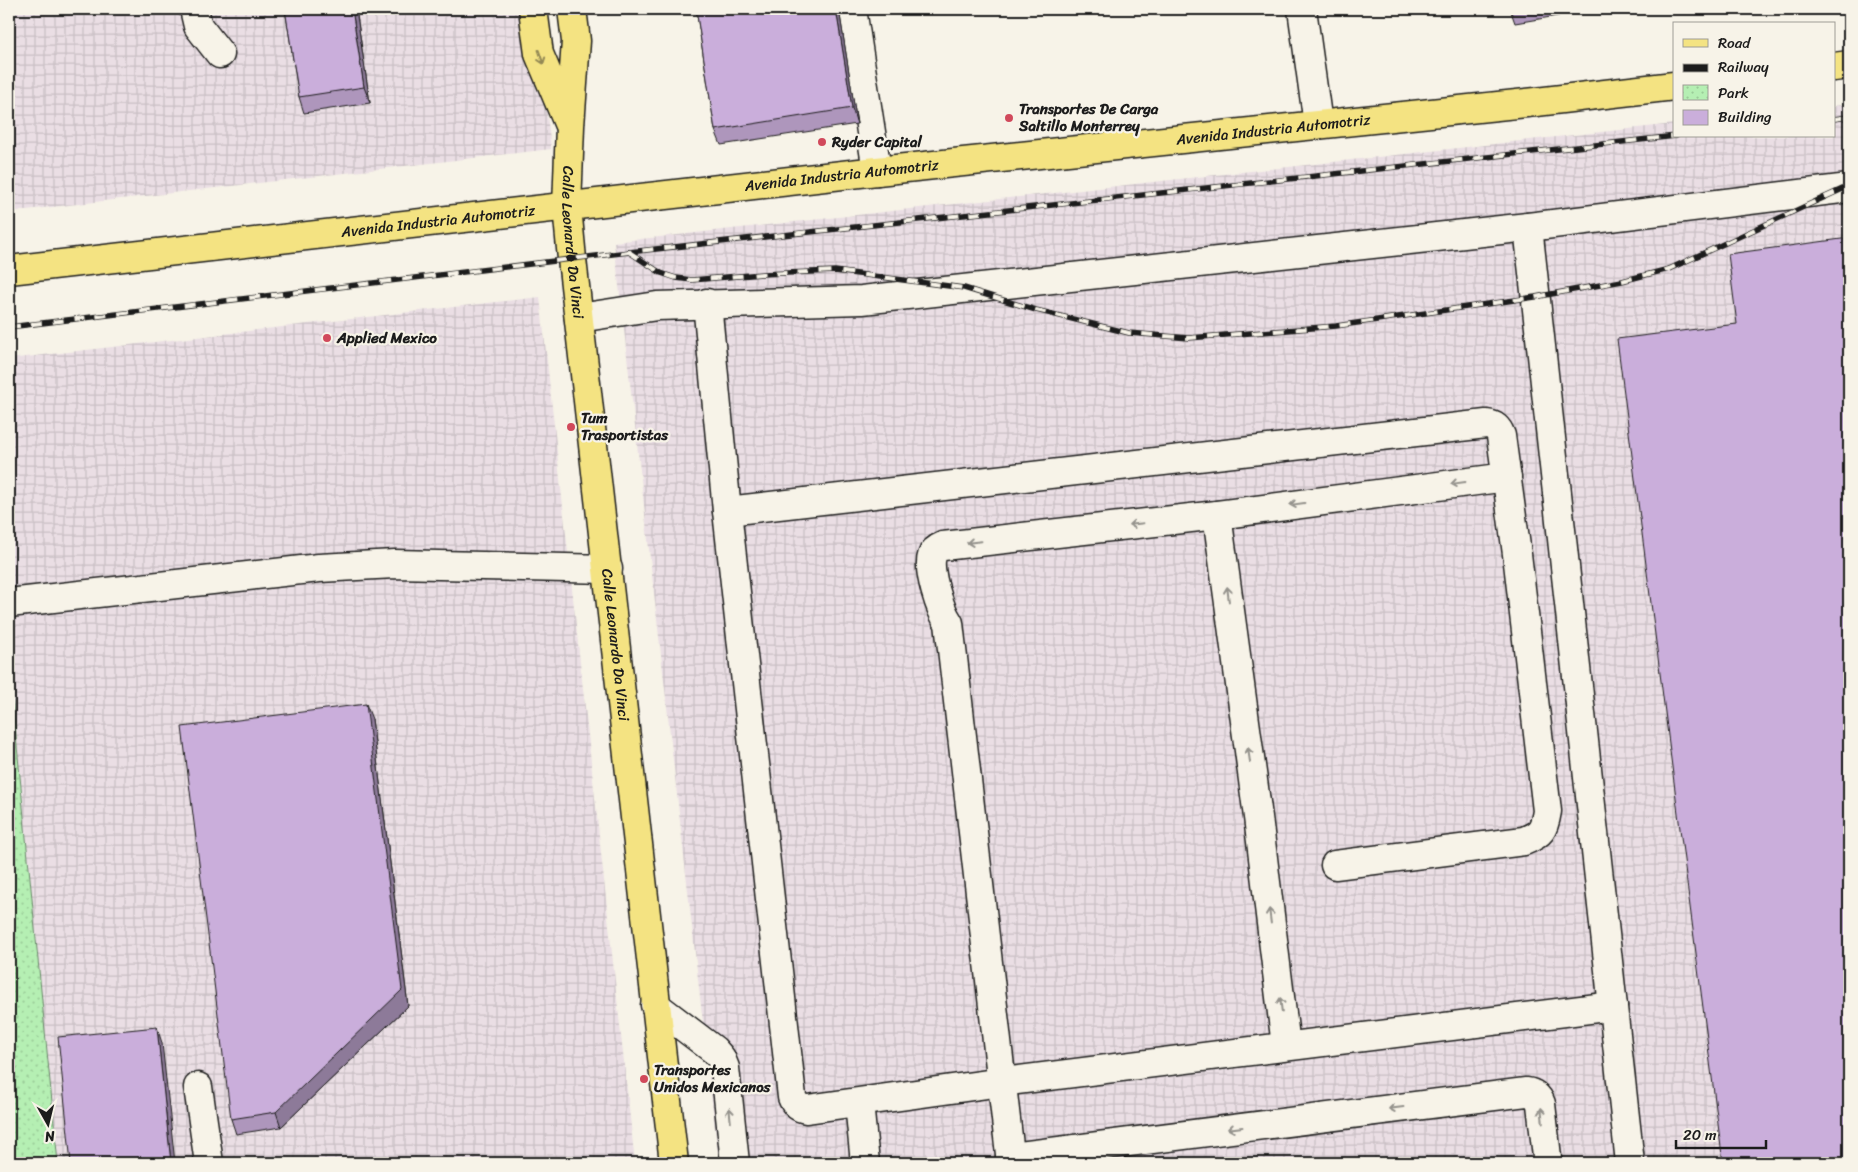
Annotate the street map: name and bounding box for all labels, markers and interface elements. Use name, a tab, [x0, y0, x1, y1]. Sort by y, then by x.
legend	[1673, 22, 1836, 138]
text: Road	[1718, 30, 1751, 56]
one-way arrow	[537, 48, 546, 64]
text: Railway	[1718, 54, 1769, 80]
text: Park	[1718, 80, 1749, 106]
place label: Transportes De Carga Saltillo Monterrey	[1018, 96, 1159, 139]
text: Building	[1718, 104, 1772, 130]
street label: Avenida Industria Automotriz	[1174, 106, 1372, 153]
marker: Transportes De Carga Saltillo Monterrey	[1003, 112, 1015, 124]
place label: Ryder Capital	[831, 129, 923, 155]
marker: Ryder Capital	[816, 136, 828, 148]
street label: Avenida Industria Automotriz	[742, 152, 941, 199]
street label: Calle Leonardo Da Vinci	[554, 165, 592, 321]
street label: Avenida Industria Automotriz	[339, 197, 537, 245]
place label: Applied Mexico	[336, 325, 437, 351]
marker: Applied Mexico	[321, 332, 333, 344]
place label: Tum Trasportistas	[581, 405, 669, 448]
marker: Tum Trasportistas	[565, 421, 577, 433]
one-way arrow	[1451, 478, 1467, 488]
one-way arrow	[1290, 500, 1306, 510]
one-way arrow	[1128, 519, 1144, 529]
one-way arrow	[967, 538, 983, 547]
street label: Calle Leonardo Da Vinci	[594, 567, 637, 723]
one-way arrow	[1223, 586, 1233, 602]
one-way arrow	[1244, 748, 1254, 764]
one-way arrow	[1264, 909, 1274, 925]
one-way arrow	[1276, 998, 1286, 1014]
place label: Transportes Unidos Mexicanos	[654, 1057, 772, 1100]
marker: Transportes Unidos Mexicanos	[638, 1073, 650, 1085]
north arrow	[22, 1100, 72, 1150]
one-way arrow	[1389, 1103, 1405, 1113]
one-way arrow	[725, 1107, 735, 1123]
one-way arrow	[1537, 1107, 1547, 1123]
scale bar	[1676, 1117, 1766, 1149]
text: 20 m	[1683, 1122, 1717, 1148]
text: N	[43, 1123, 57, 1149]
one-way arrow	[1227, 1123, 1243, 1133]

